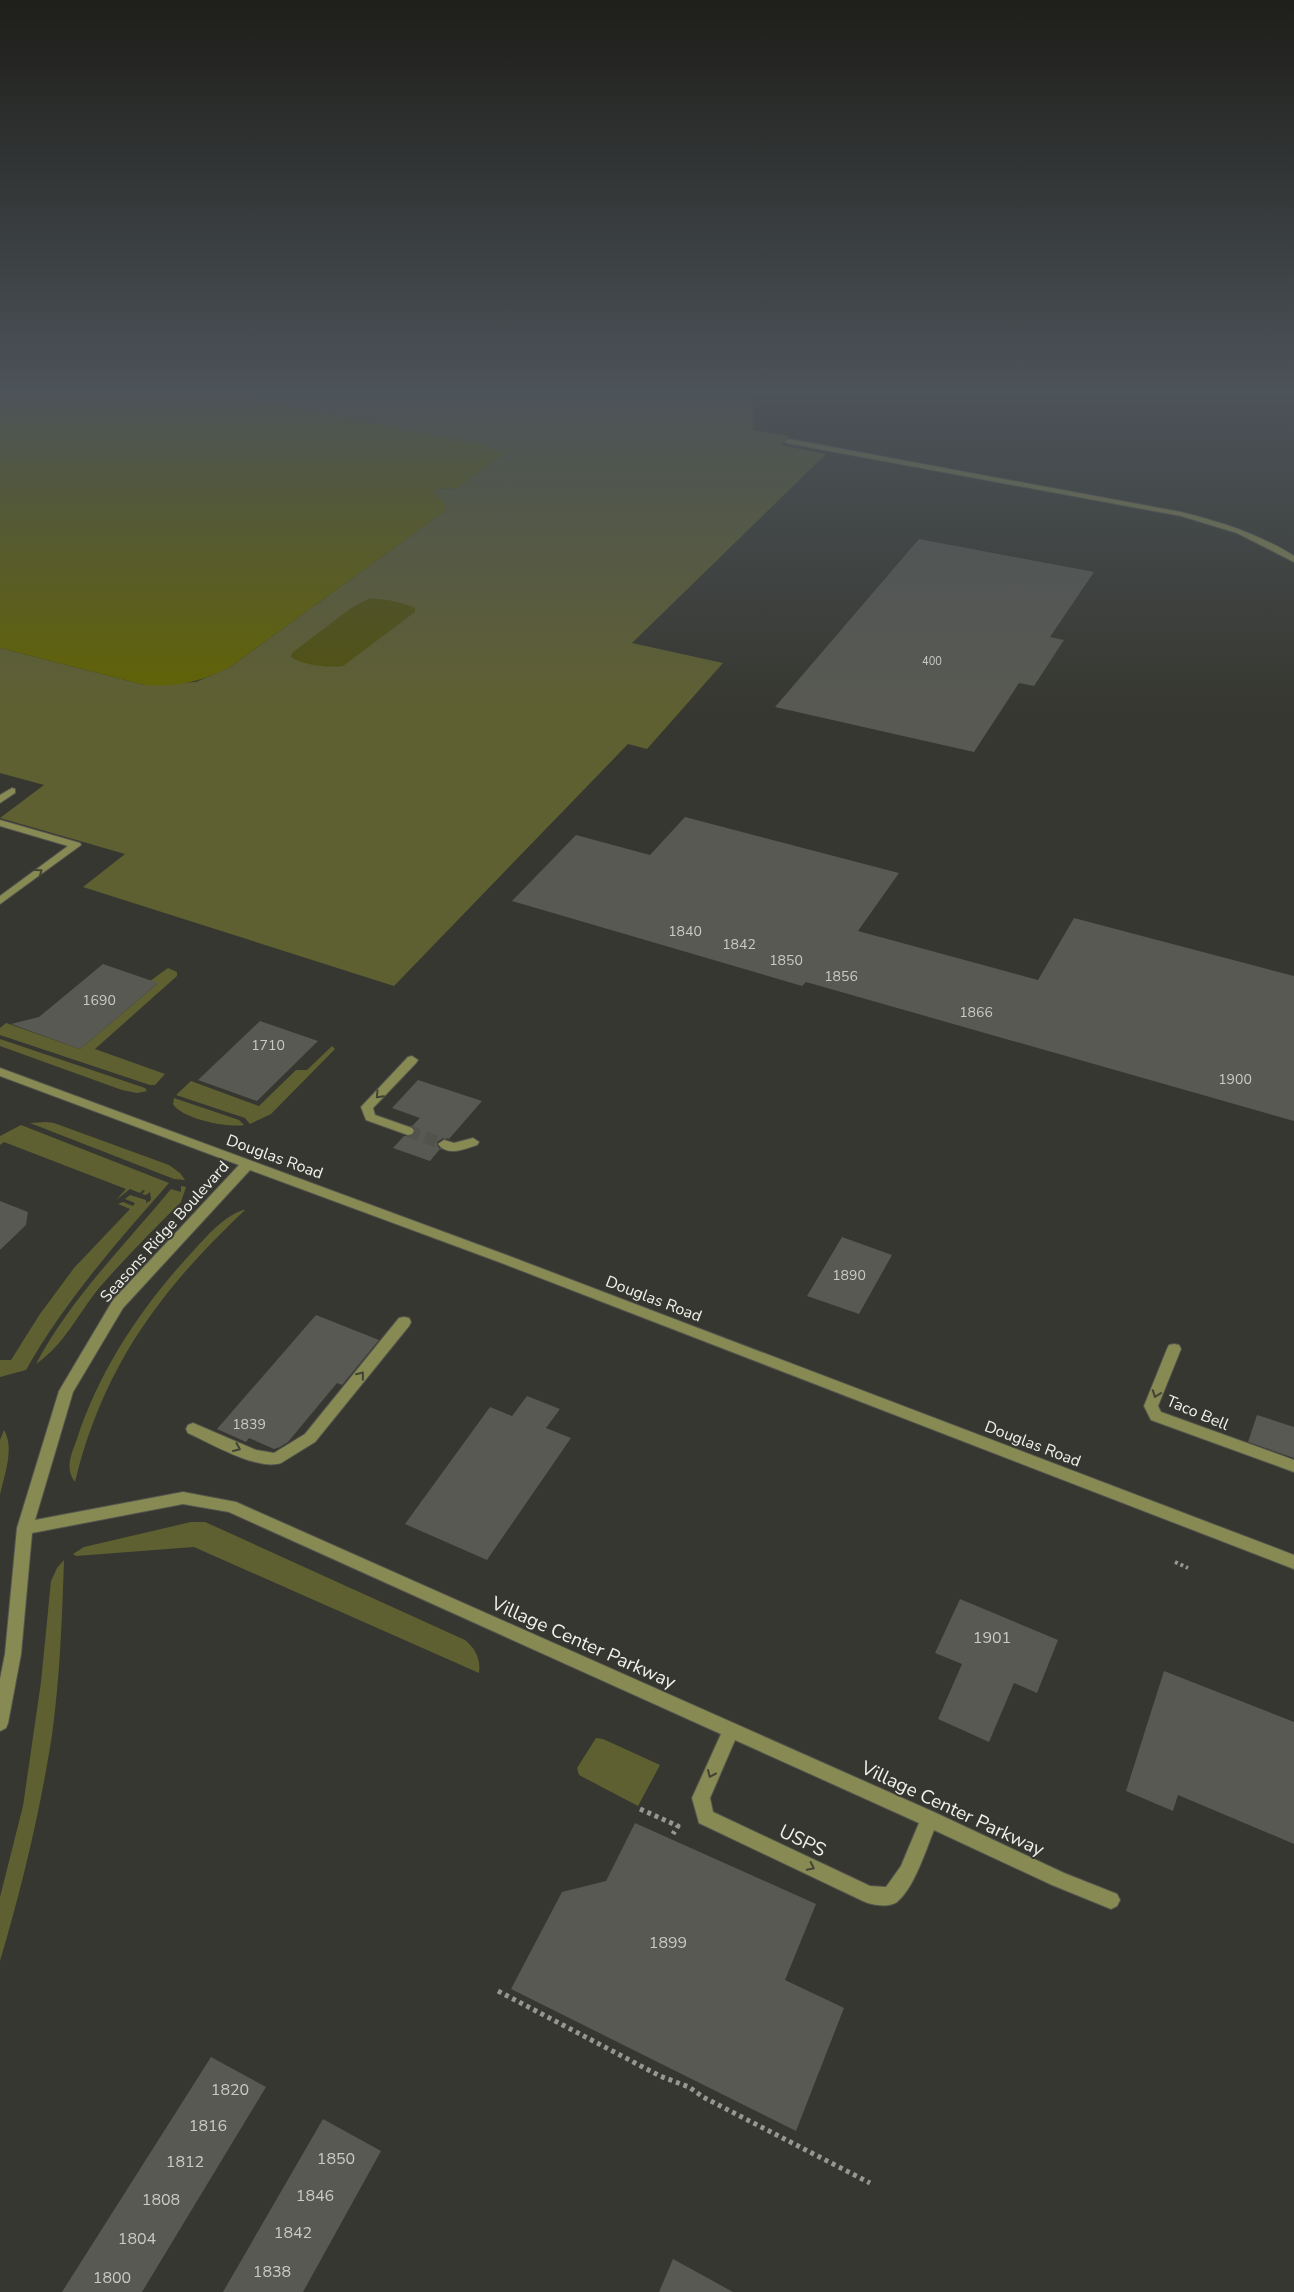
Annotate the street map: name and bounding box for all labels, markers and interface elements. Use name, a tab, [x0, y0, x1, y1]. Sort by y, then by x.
house number: 400	[922, 654, 942, 669]
one-way arrow	[33, 869, 43, 878]
house number: 1840	[668, 922, 702, 941]
house number: 1842	[722, 935, 756, 954]
house number: 1850	[769, 951, 803, 970]
house number: 1856	[824, 967, 858, 986]
house number: 1690	[82, 991, 116, 1010]
house number: 1866	[959, 1003, 993, 1022]
house number: 1710	[251, 1036, 285, 1055]
house number: 1900	[1218, 1070, 1252, 1089]
one-way arrow	[376, 1090, 385, 1099]
street label: Douglas Road	[223, 1129, 326, 1185]
street label: Seasons Ridge Boulevard	[95, 1156, 234, 1307]
house number: 1890	[832, 1266, 866, 1285]
street label: Douglas Road	[602, 1270, 705, 1327]
one-way arrow	[356, 1371, 365, 1380]
one-way arrow	[1151, 1389, 1162, 1398]
street label: Taco Bell	[1163, 1390, 1232, 1436]
house number: 1839	[232, 1415, 266, 1434]
street label: Douglas Road	[981, 1415, 1084, 1472]
one-way arrow	[232, 1442, 241, 1453]
street label: Village Center Parkway	[486, 1590, 680, 1695]
house number: 1901	[973, 1627, 1011, 1649]
street label: Village Center Parkway	[856, 1755, 1049, 1863]
one-way arrow	[706, 1769, 717, 1778]
street label: USPS	[775, 1818, 830, 1863]
one-way arrow	[806, 1861, 815, 1872]
house number: 1899	[649, 1932, 687, 1954]
house number: 1820	[211, 2079, 249, 2101]
house number: 1816	[189, 2115, 227, 2137]
house number: 1850	[317, 2148, 355, 2170]
house number: 1812	[166, 2151, 204, 2173]
house number: 1846	[296, 2185, 334, 2207]
house number: 1808	[142, 2189, 180, 2211]
house number: 1842	[274, 2222, 312, 2244]
house number: 1804	[118, 2228, 157, 2250]
house number: 1838	[253, 2261, 291, 2283]
house number: 1800	[93, 2267, 131, 2289]

